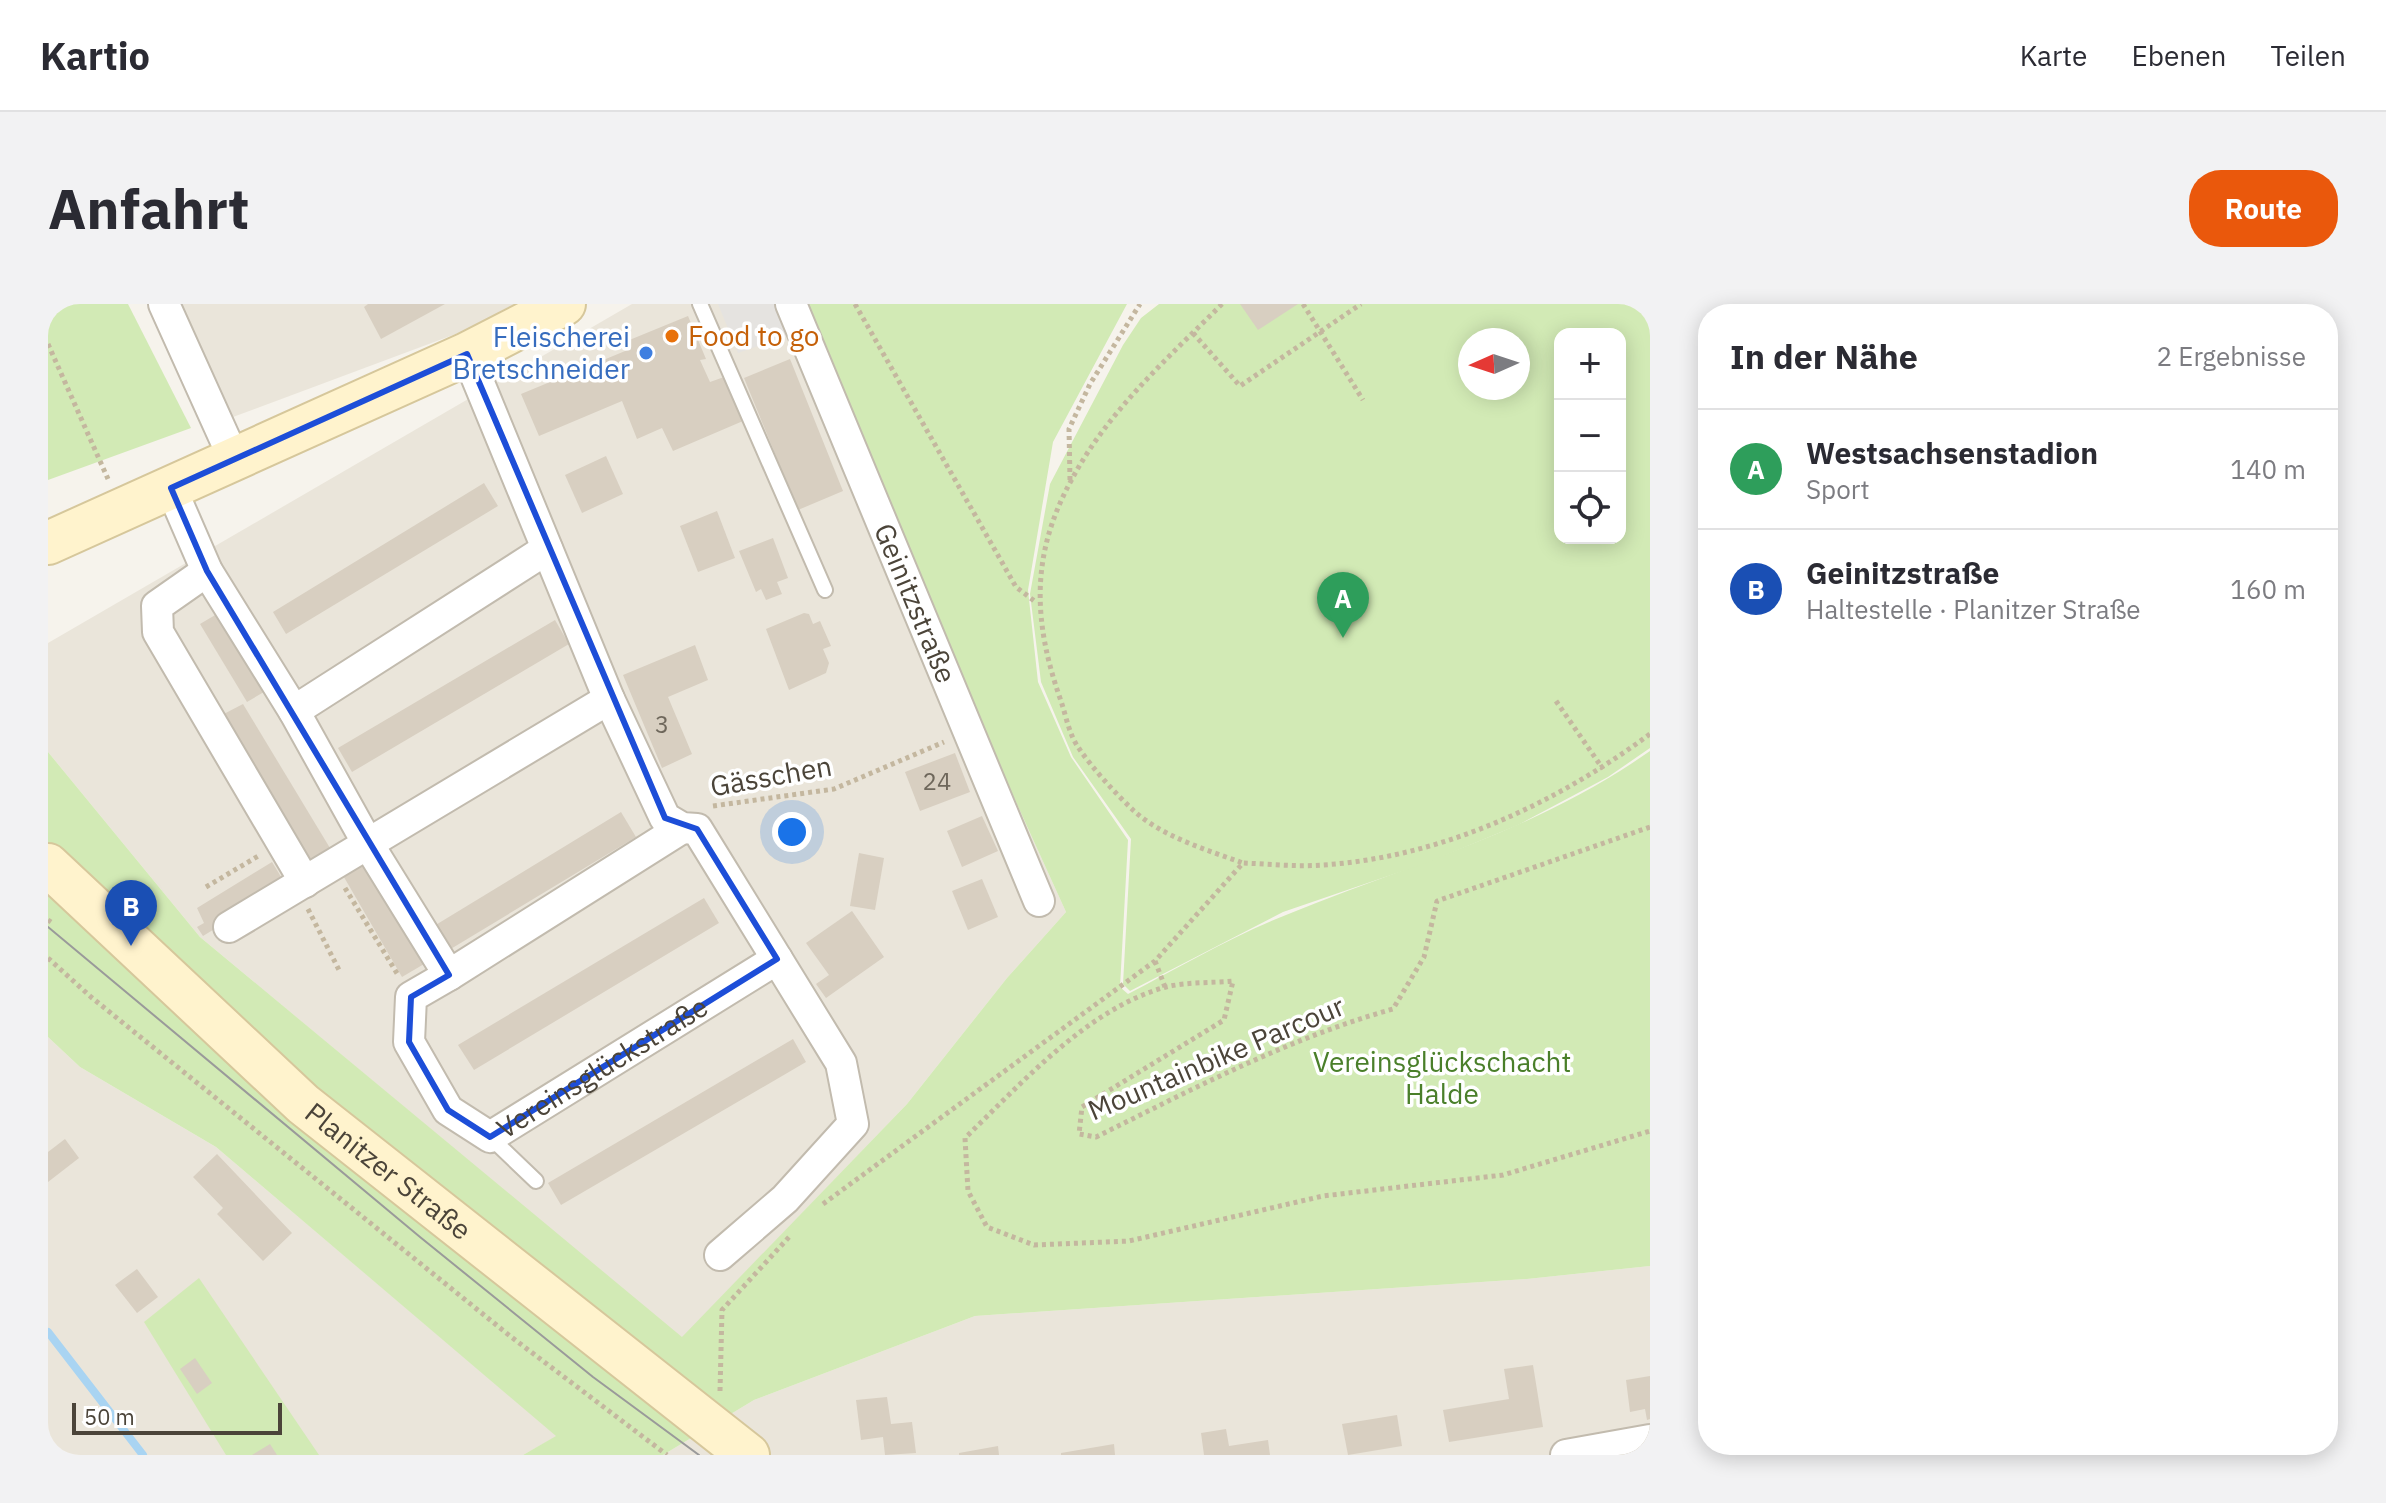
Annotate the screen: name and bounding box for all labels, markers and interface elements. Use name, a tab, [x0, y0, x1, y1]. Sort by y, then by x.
text: Kartio	[40, 31, 150, 80]
text: Karte	[2020, 37, 2087, 74]
text: Ebenen	[2131, 37, 2227, 74]
text: Teilen	[2271, 37, 2346, 74]
button: Route	[2189, 170, 2338, 247]
text: Anfahrt	[48, 172, 250, 244]
place label: Food to go	[688, 317, 819, 354]
place label: Fleischerei Bretschneider	[453, 318, 630, 387]
marker: Food to go	[663, 327, 681, 345]
north arrow	[1458, 328, 1530, 400]
map controls	[1554, 328, 1626, 544]
button: +	[1554, 328, 1626, 400]
text: In der Nähe	[1730, 334, 1918, 378]
text: 2 Ergebnisse	[2157, 339, 2306, 373]
marker: Fleischerei Bretschneider	[637, 344, 655, 362]
button: −	[1554, 400, 1626, 472]
text: Westsachsenstadion	[1806, 433, 2098, 472]
text: A	[1747, 452, 1765, 486]
text: 140 m	[2230, 452, 2306, 486]
button: locate	[1554, 472, 1626, 544]
text: Sport	[1806, 472, 1870, 506]
street label: Geinitzstraße	[866, 518, 965, 688]
text: Geinitzstraße	[1806, 553, 1999, 592]
pin: A	[1317, 572, 1369, 638]
text: B	[1747, 572, 1765, 606]
text: 160 m	[2230, 572, 2306, 606]
text: Haltestelle · Planitzer Straße	[1806, 592, 2141, 626]
house number: 3	[655, 708, 669, 740]
street label: Gässchen	[707, 747, 835, 804]
house number: 24	[923, 765, 951, 797]
your location	[772, 812, 812, 852]
pin: B	[105, 880, 157, 946]
street label: Vereinsglückstraße	[489, 987, 715, 1146]
street label: Mountainbike Parcour	[1082, 987, 1350, 1128]
park label: Vereinsglückschacht Halde	[1313, 1043, 1571, 1112]
street label: Planitzer Straße	[298, 1094, 479, 1248]
scale bar	[72, 1399, 282, 1435]
text: 50 m	[84, 1402, 135, 1431]

